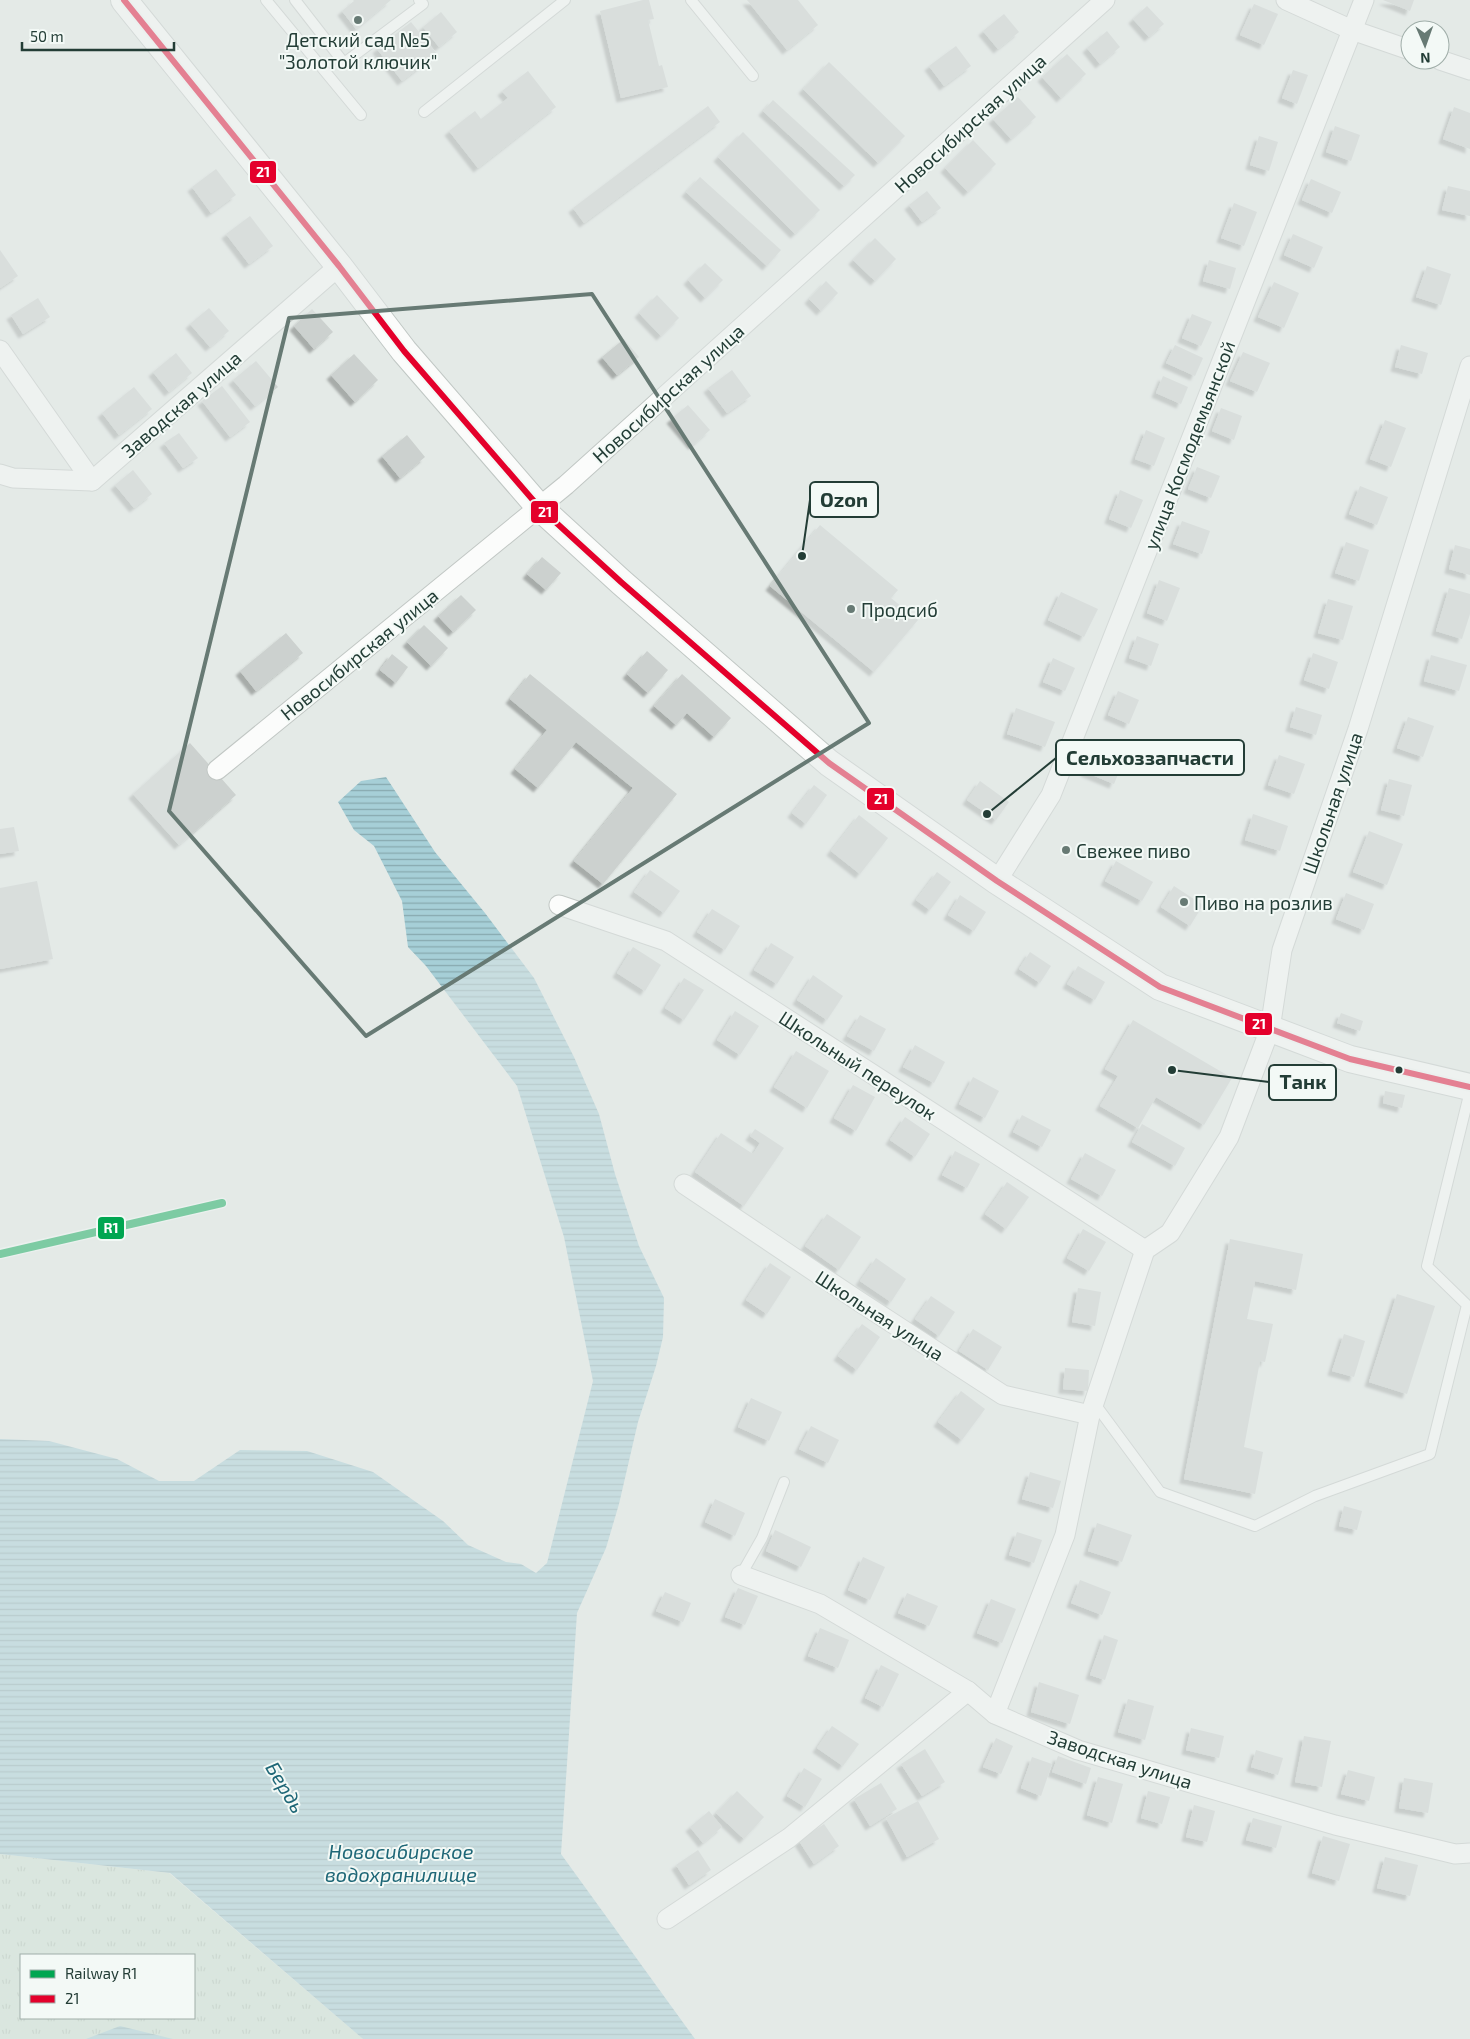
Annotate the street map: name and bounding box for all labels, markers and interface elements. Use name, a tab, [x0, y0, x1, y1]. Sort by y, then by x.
marker: Детский сад №5 "Золотой ключик"	[352, 14, 364, 26]
scale bar	[22, 20, 175, 52]
north arrow	[1400, 20, 1450, 70]
text: 50 m	[30, 27, 64, 45]
place label: Детский сад №5 "Золотой ключик"	[279, 28, 437, 73]
street label: Новосибирская улица	[889, 49, 1051, 198]
text: N	[1420, 50, 1431, 67]
line badge: 21	[249, 160, 277, 184]
text: 21	[256, 163, 270, 180]
street label: Новосибирская улица	[587, 319, 749, 468]
street label: улица Космодемьянской	[1139, 337, 1240, 553]
street label: Заводская улица	[117, 346, 246, 463]
callout: Ozon	[810, 482, 878, 517]
text: Ozon	[820, 487, 868, 511]
line badge: 21	[530, 500, 559, 524]
text: 21	[538, 503, 552, 520]
street label: Новосибирская улица	[276, 583, 443, 725]
place label: Продсиб	[861, 598, 938, 621]
marker: Продсиб	[845, 603, 857, 615]
street label: Школьная улица	[1297, 729, 1368, 877]
callout: Сельхоззапчасти	[1056, 740, 1244, 775]
text: Сельхоззапчасти	[1066, 745, 1234, 769]
line badge: 21	[866, 787, 895, 811]
text: 21	[874, 790, 888, 807]
place label: Свежее пиво	[1076, 839, 1191, 862]
marker: Свежее пиво	[1060, 844, 1072, 856]
place label: Пиво на розлив	[1194, 891, 1333, 914]
marker: Пиво на розлив	[1178, 896, 1190, 908]
street label: Школьный переулок	[775, 1006, 941, 1125]
line badge: 21	[1244, 1012, 1273, 1036]
text: 21	[1252, 1015, 1266, 1032]
callout: Танк	[1269, 1065, 1336, 1100]
unlabelled marker	[1394, 1065, 1404, 1075]
text: Танк	[1280, 1069, 1326, 1093]
line badge: R1	[97, 1216, 125, 1240]
text: R1	[103, 1219, 119, 1236]
street label: Школьная улица	[811, 1265, 948, 1366]
street label: Заводская улица	[1044, 1725, 1195, 1794]
water label: Бердь	[261, 1757, 311, 1817]
water label: Новосибирское водохранилище	[325, 1839, 477, 1886]
legend	[20, 1954, 195, 2019]
text: Railway R1	[65, 1964, 137, 1982]
text: 21	[65, 1989, 79, 2007]

